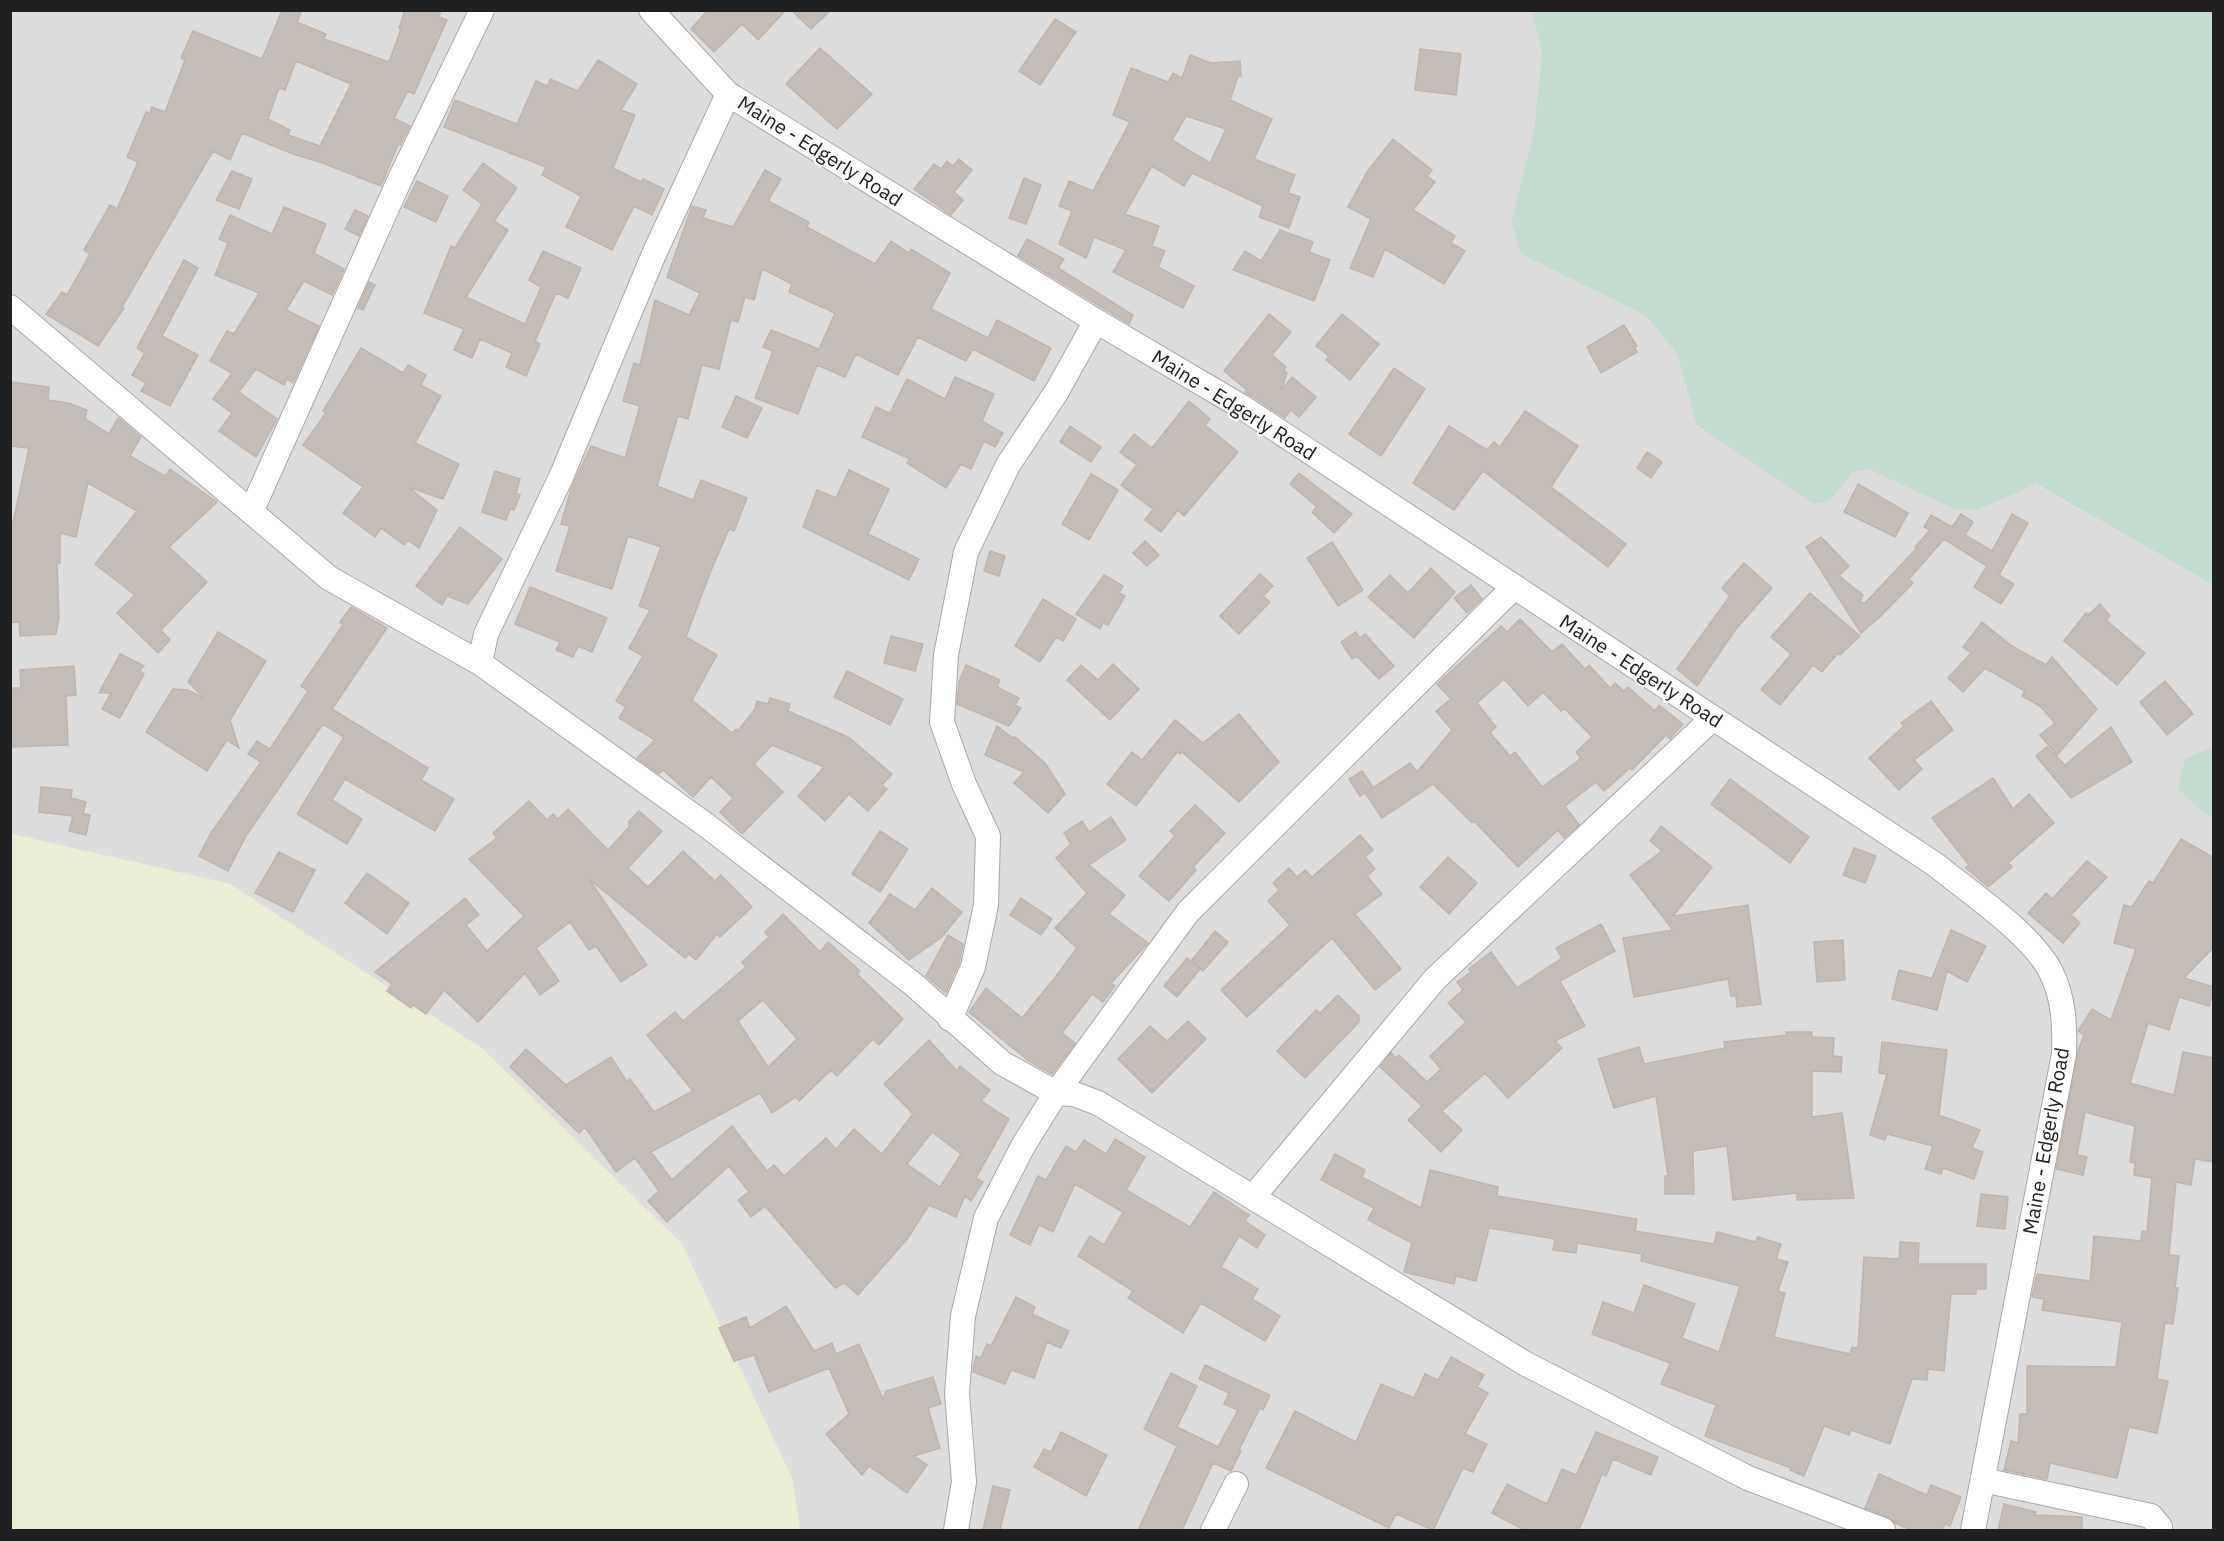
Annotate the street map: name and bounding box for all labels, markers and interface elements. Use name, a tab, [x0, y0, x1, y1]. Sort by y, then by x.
street label: Maine - Edgerly Road	[733, 89, 908, 212]
street label: Maine - Edgerly Road	[1147, 343, 1322, 466]
street label: Maine - Edgerly Road	[1554, 608, 1728, 733]
street label: Maine - Edgerly Road	[2016, 1045, 2075, 1237]

